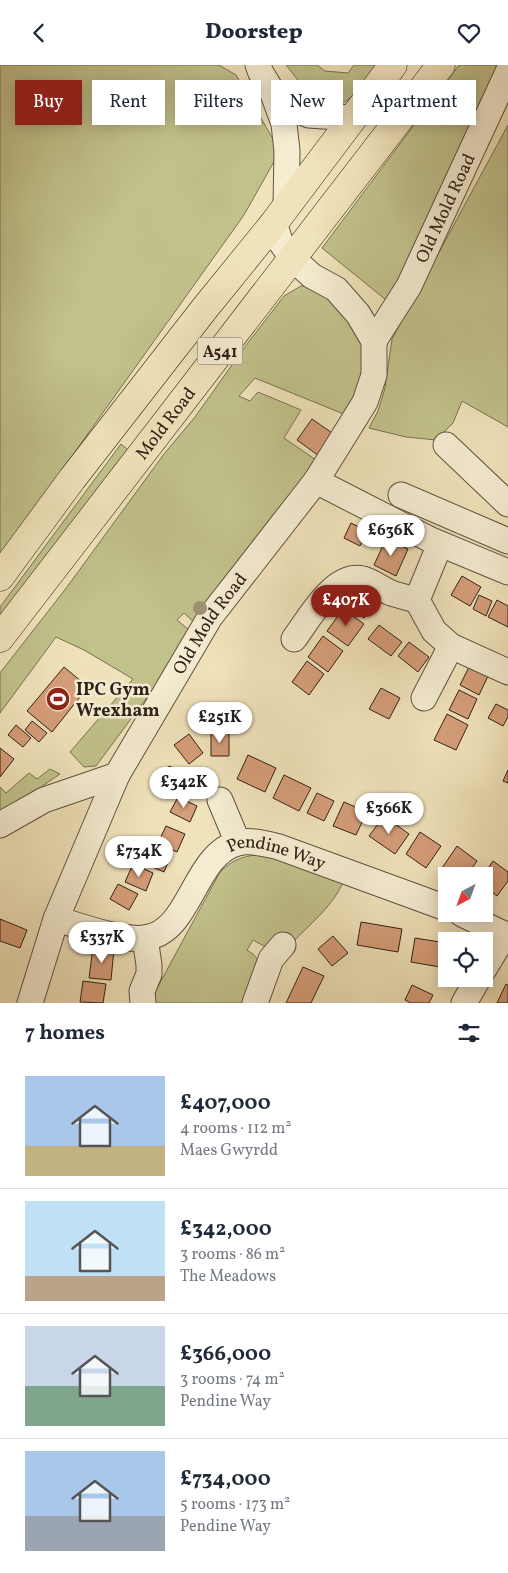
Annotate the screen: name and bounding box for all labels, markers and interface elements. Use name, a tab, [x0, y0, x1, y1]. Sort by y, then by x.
text: Doorstep	[205, 17, 303, 48]
icon: back	[25, 19, 53, 47]
icon: heart	[455, 19, 483, 47]
chip: Buy	[15, 80, 82, 125]
chip: Rent	[92, 80, 165, 125]
chip: Filters	[175, 80, 261, 125]
chip: New	[271, 80, 343, 125]
chip: Apartment	[353, 80, 476, 125]
street label: Old Mold Road	[410, 150, 482, 268]
road number: A541	[198, 337, 242, 365]
street label: Mold Road	[130, 383, 202, 466]
pin: £636K	[356, 515, 426, 557]
text: £636K	[368, 520, 414, 542]
street label: Old Mold Road	[168, 568, 254, 680]
pin: £407K	[311, 585, 381, 627]
text: £407K	[322, 590, 370, 612]
place label: IPC Gym Wrexham	[76, 678, 160, 724]
sports icon: IPC Gym Wrexham	[45, 686, 71, 712]
pin: £251K	[185, 701, 255, 744]
text: £251K	[198, 707, 242, 729]
pin: £342K	[149, 767, 219, 809]
text: £342K	[160, 772, 208, 794]
pin: £366K	[354, 793, 424, 835]
text: £366K	[366, 798, 412, 820]
street label: Pendine Way	[223, 830, 329, 877]
pin: £734K	[104, 835, 174, 878]
text: £734K	[116, 841, 162, 863]
north arrow	[438, 867, 492, 923]
map controls	[438, 867, 493, 987]
pin: £337K	[67, 921, 137, 964]
text: £337K	[80, 927, 124, 949]
button: locate	[438, 932, 493, 987]
text: 7 homes	[25, 1019, 105, 1048]
icon: filters	[455, 1019, 483, 1047]
text: £407,000	[180, 1089, 271, 1118]
icon: home	[65, 1096, 125, 1156]
text: 4 rooms · 112 m²	[180, 1118, 291, 1140]
text: Maes Gwyrdd	[180, 1140, 278, 1162]
text: £342,000	[180, 1215, 272, 1244]
icon: home	[65, 1221, 125, 1281]
text: 3 rooms · 86 m²	[180, 1244, 285, 1266]
text: The Meadows	[180, 1266, 276, 1288]
text: £366,000	[180, 1340, 271, 1369]
icon: home	[65, 1346, 125, 1406]
text: 3 rooms · 74 m²	[180, 1369, 285, 1391]
text: Pendine Way	[180, 1391, 271, 1413]
text: £734,000	[180, 1465, 271, 1494]
icon: home	[65, 1471, 125, 1531]
text: 5 rooms · 173 m²	[180, 1494, 290, 1516]
text: Pendine Way	[180, 1516, 271, 1538]

